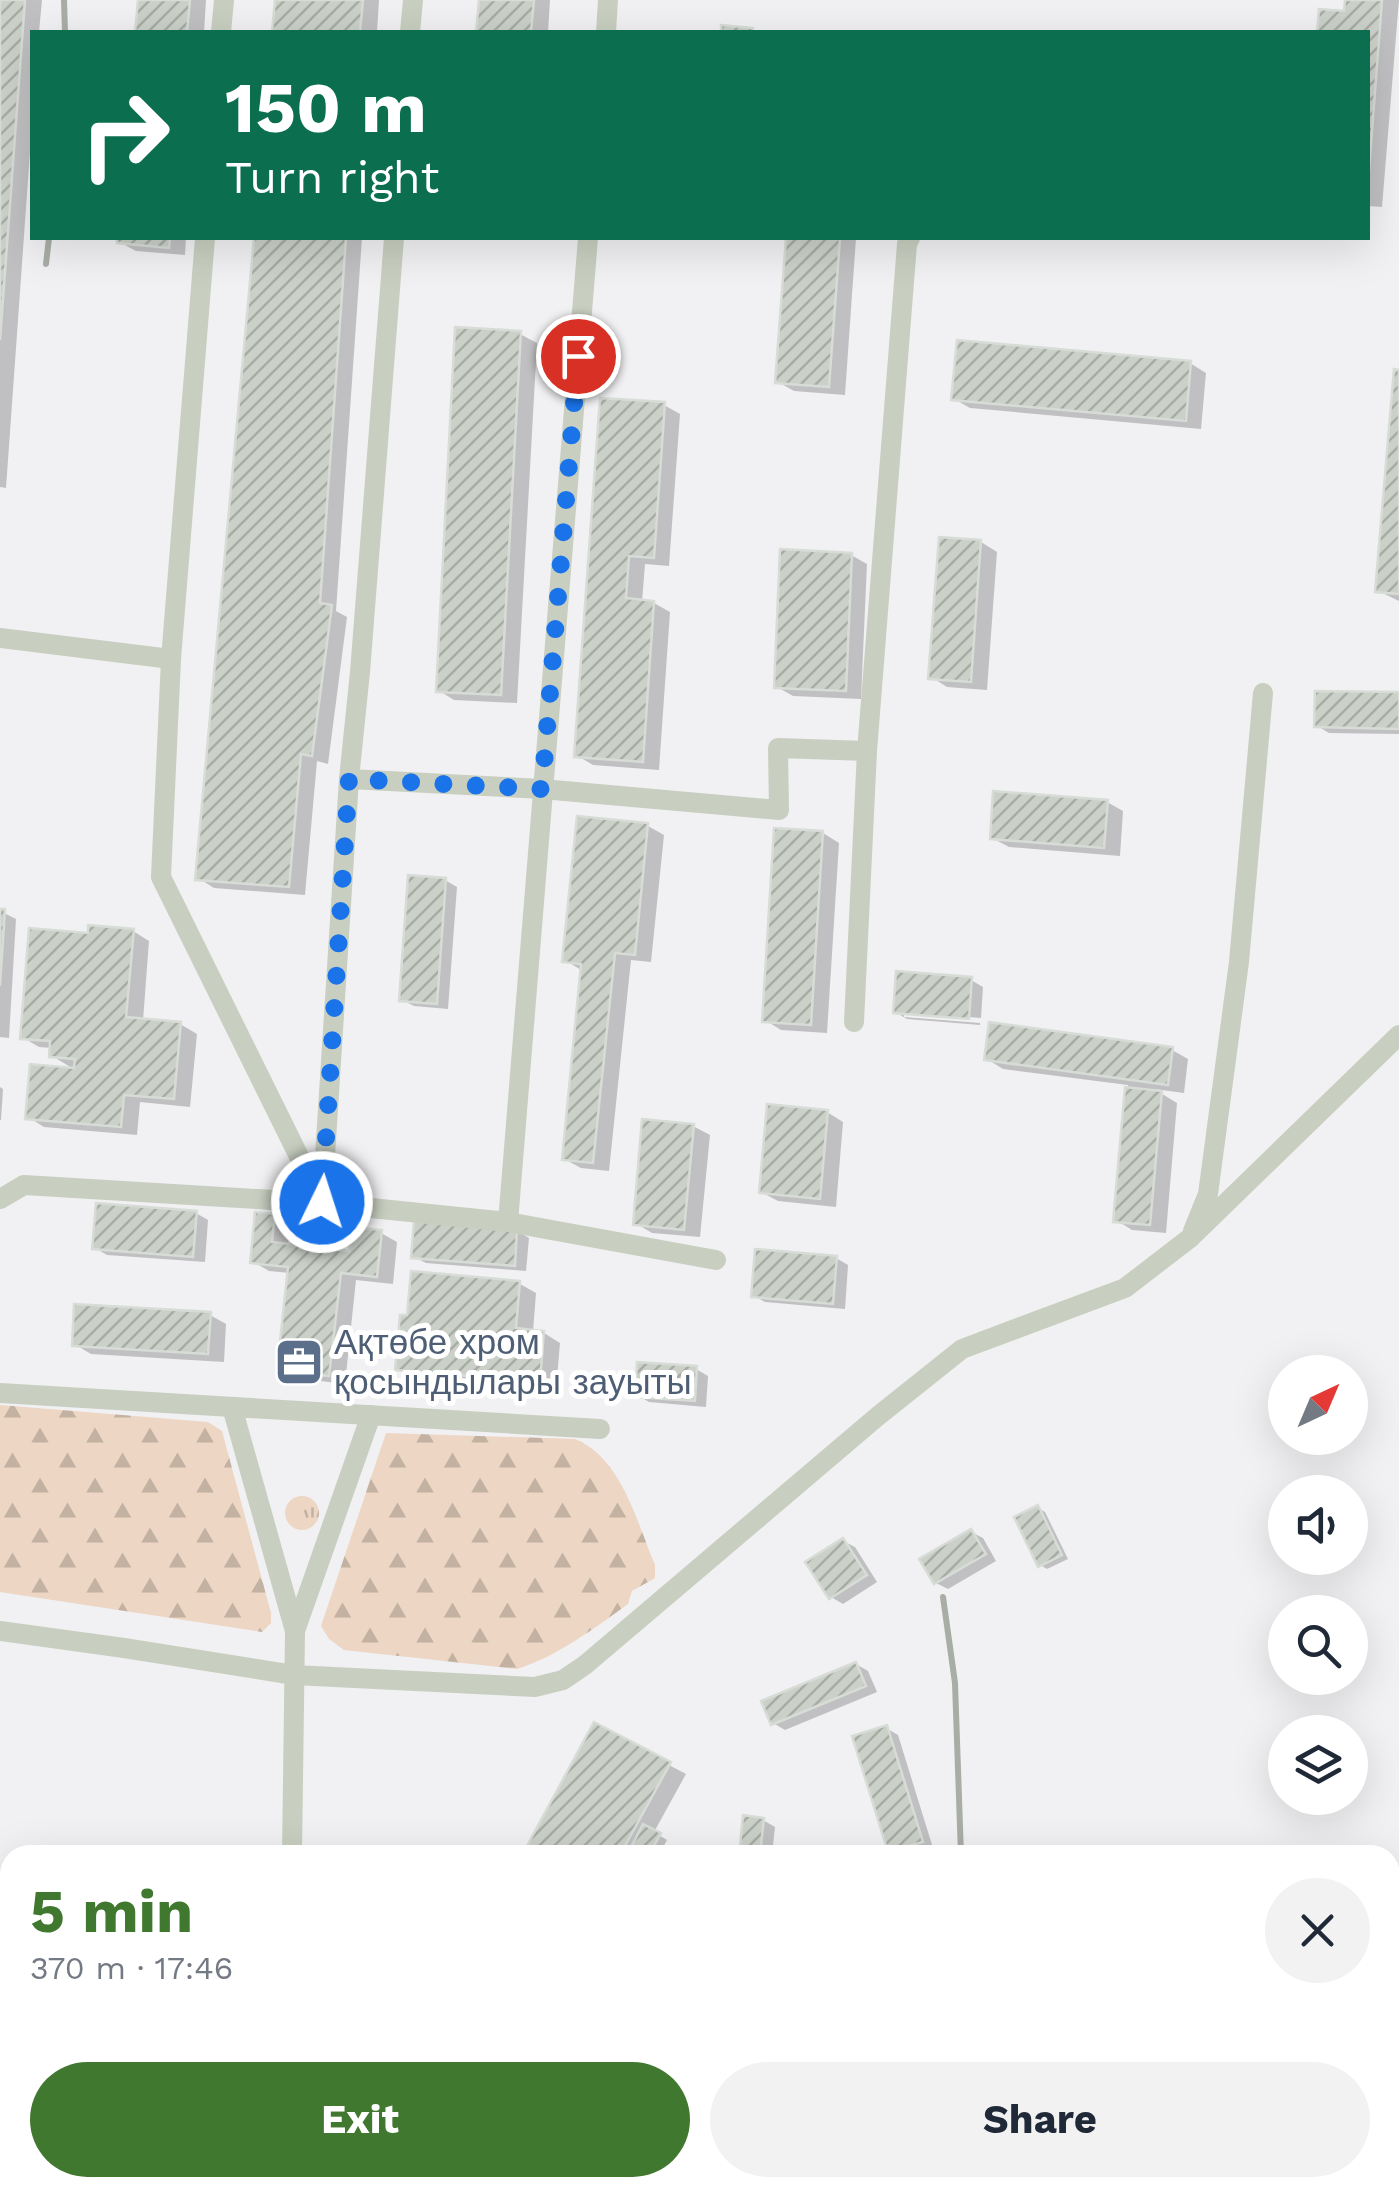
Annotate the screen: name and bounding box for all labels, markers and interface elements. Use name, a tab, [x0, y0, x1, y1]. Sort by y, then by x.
text: 150 m	[225, 67, 427, 149]
icon: right	[60, 70, 190, 200]
text: Turn right	[225, 151, 439, 204]
pin	[536, 314, 621, 399]
icon: arrive	[551, 329, 606, 384]
position arrow	[270, 1150, 374, 1254]
place label: Ақтөбе хром қосындылары зауыты	[334, 1321, 692, 1403]
office icon: Ақтөбе хром қосындылары зауыты	[273, 1336, 325, 1388]
north arrow	[1268, 1355, 1368, 1455]
map controls	[1268, 1355, 1368, 1815]
button: sound	[1268, 1475, 1368, 1575]
button: search	[1268, 1595, 1368, 1695]
button: layers	[1268, 1715, 1368, 1815]
text: 5 min	[30, 1876, 193, 1947]
button: close	[1265, 1878, 1370, 1983]
text: 370 m · 17:46	[30, 1949, 233, 1987]
button: Exit	[30, 2062, 690, 2177]
button: Share	[710, 2062, 1370, 2177]

